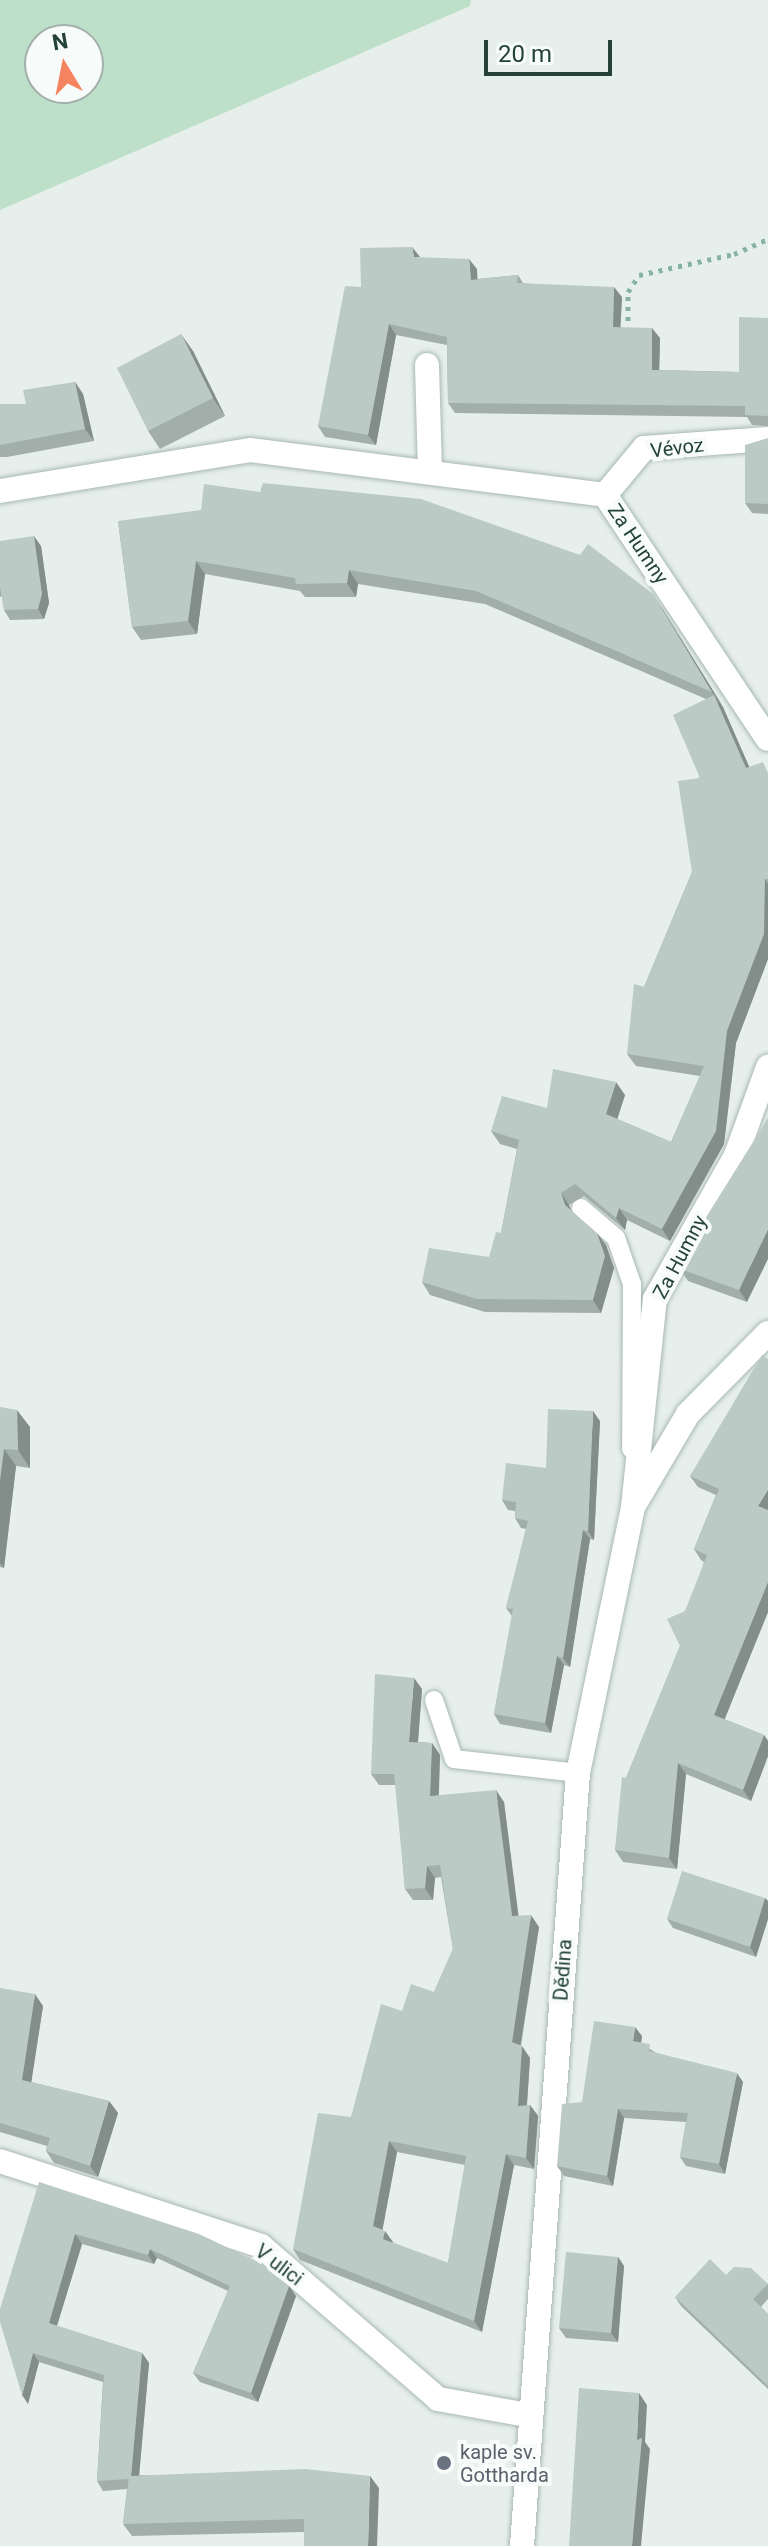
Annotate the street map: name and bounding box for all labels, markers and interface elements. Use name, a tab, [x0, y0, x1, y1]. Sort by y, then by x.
north arrow	[24, 24, 104, 104]
scale bar	[488, 24, 616, 74]
text: N	[50, 28, 70, 56]
text: 20 m	[498, 40, 552, 68]
street label: Vévoz	[649, 433, 705, 463]
street label: Za Humny	[603, 500, 673, 588]
street label: Za Humny	[648, 1211, 712, 1303]
street label: Dědina	[549, 1938, 577, 2002]
street label: V ulici	[250, 2239, 308, 2291]
place label: kaple sv. Gottharda	[460, 2440, 549, 2487]
marker: kaple sv. Gottharda	[435, 2454, 453, 2472]

